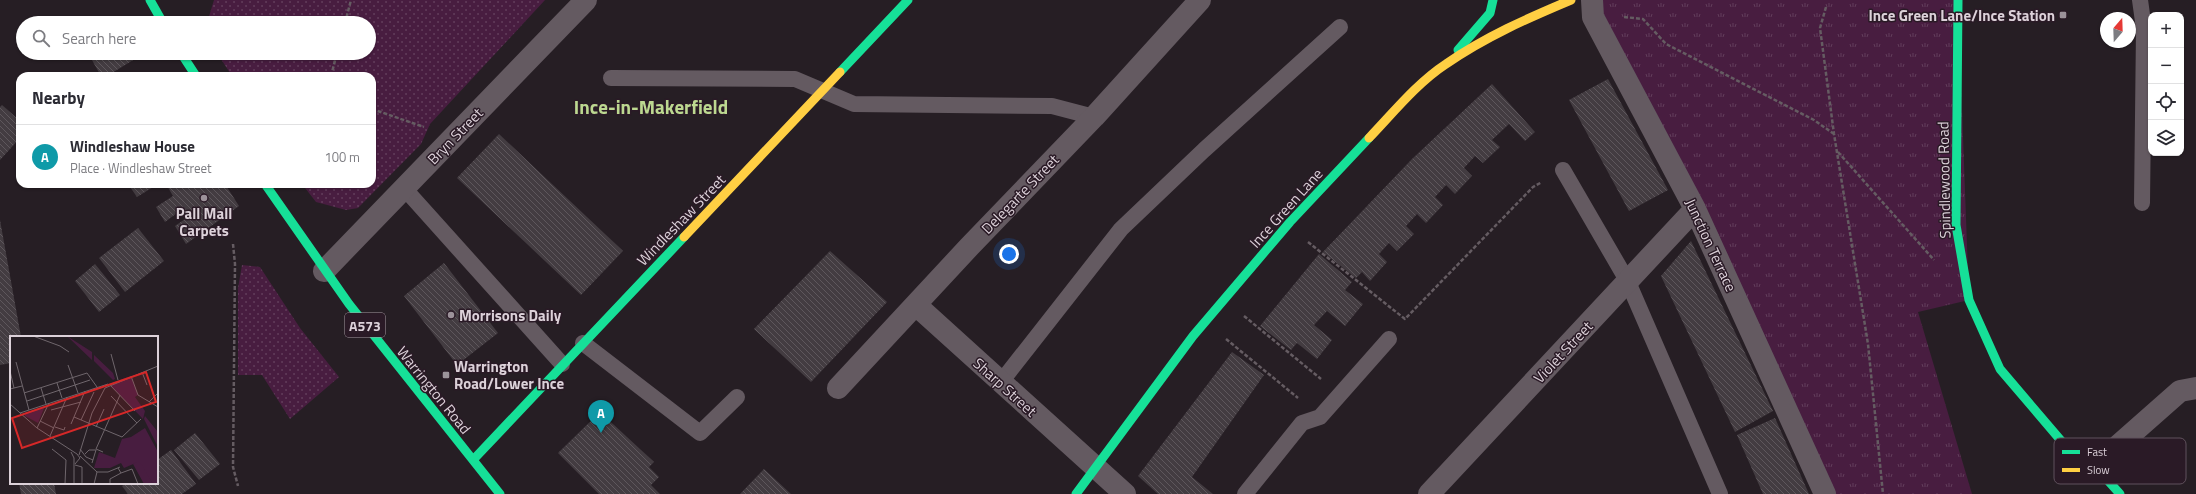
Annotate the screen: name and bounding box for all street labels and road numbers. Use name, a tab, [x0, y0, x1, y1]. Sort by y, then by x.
street label: Bryn Street	[422, 102, 489, 170]
street label: Spindlewood Road	[1931, 121, 1957, 239]
street label: Delegarte Street	[976, 148, 1065, 239]
street label: Ince Green Lane	[1244, 163, 1328, 253]
street label: Windleshaw Street	[631, 168, 731, 271]
street label: Junction Terrace	[1679, 194, 1743, 296]
road number: A573	[345, 313, 385, 337]
street label: Violet Street	[1528, 315, 1599, 388]
street label: Warrington Road	[391, 341, 477, 439]
street label: Sharp Street	[968, 352, 1043, 422]

